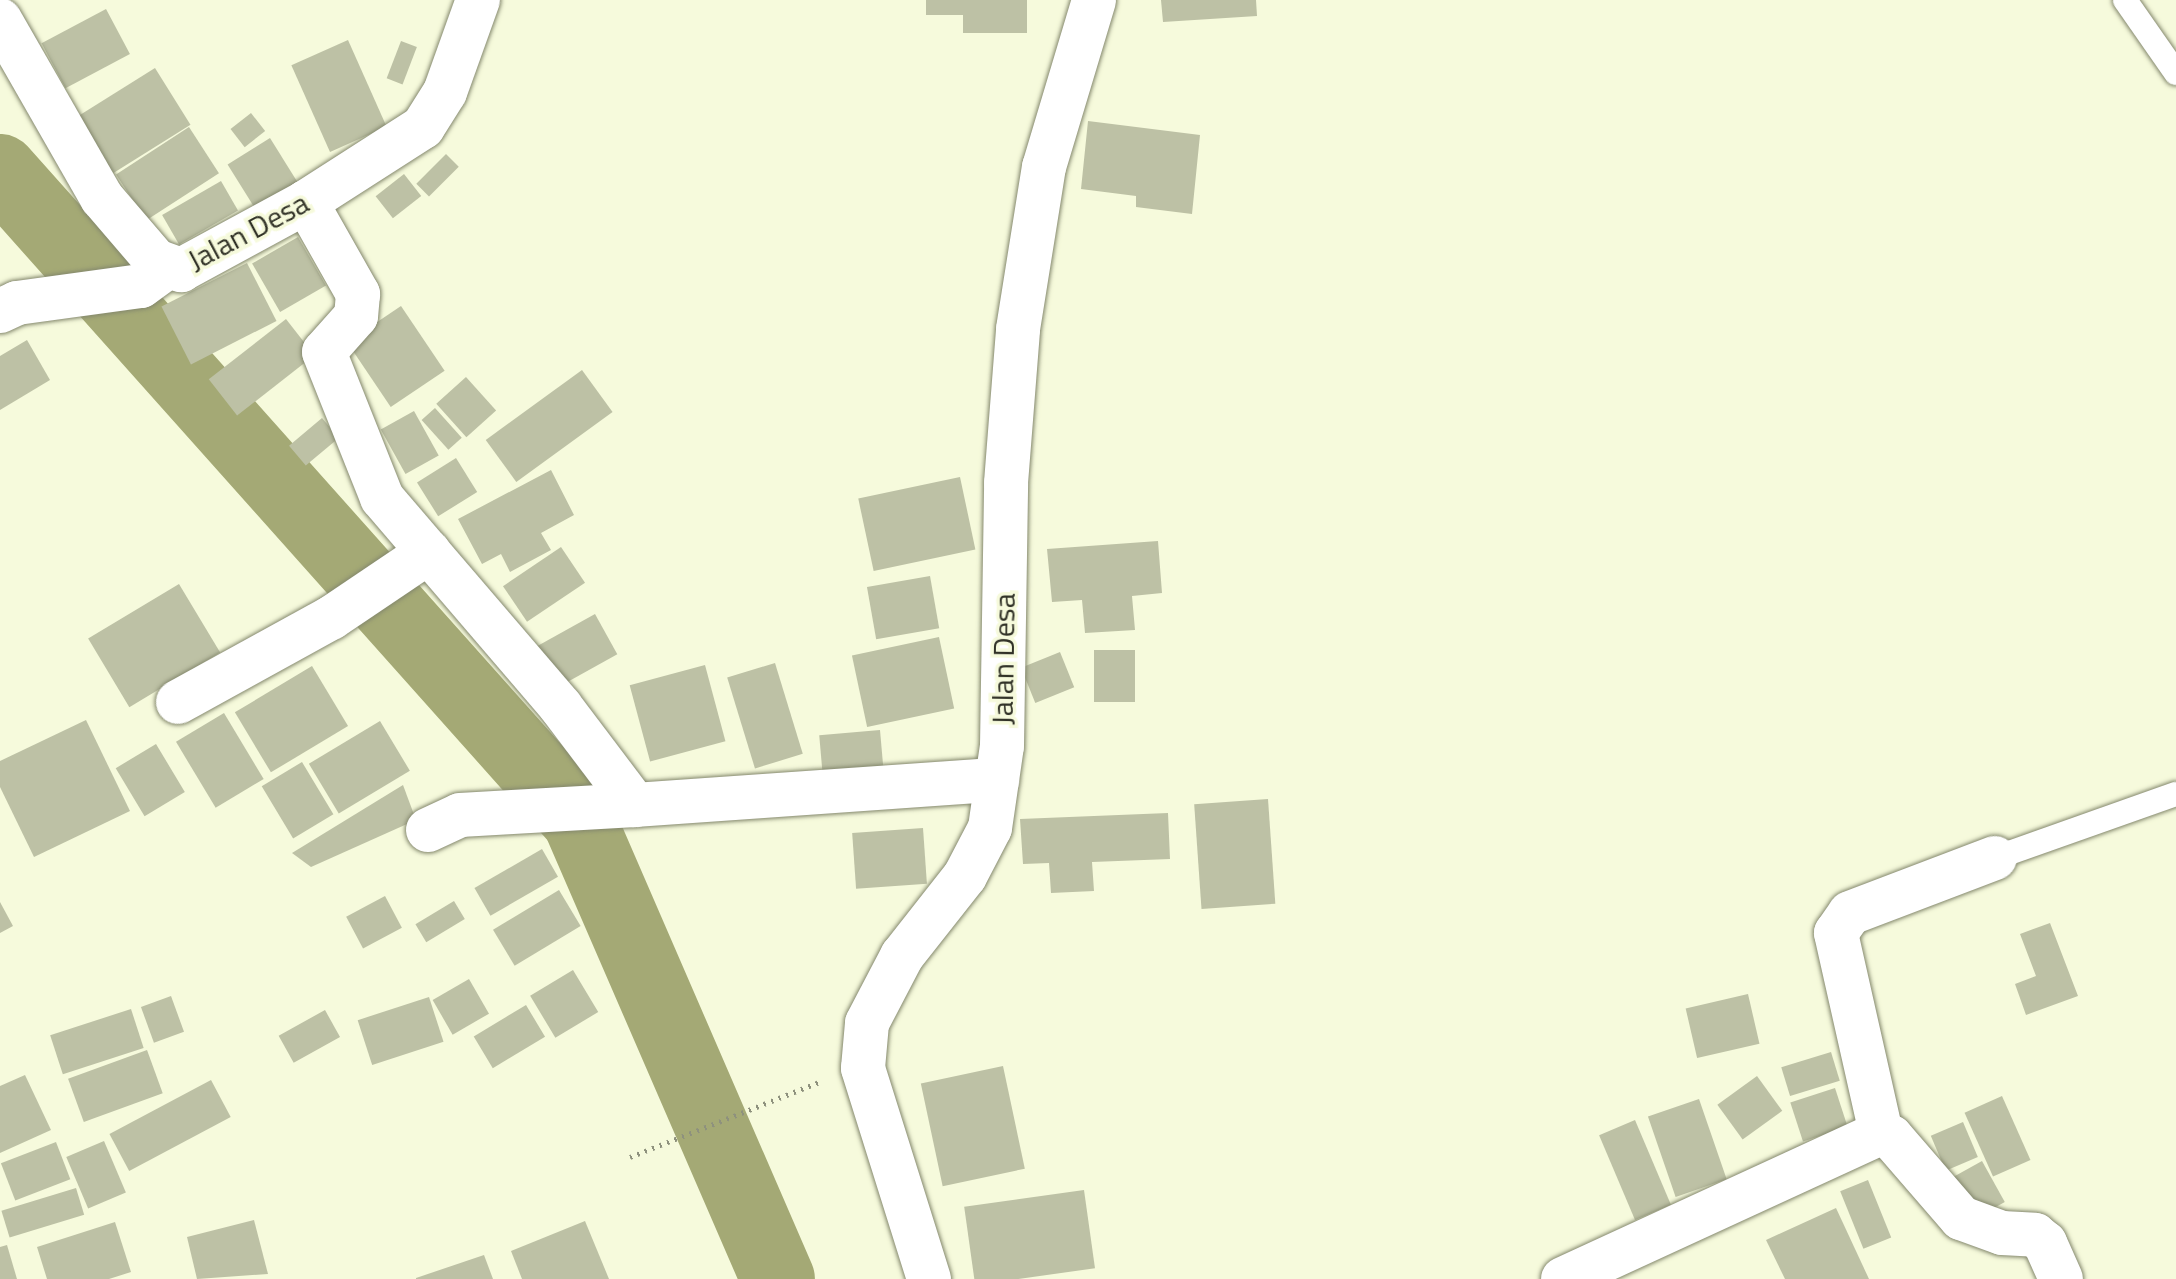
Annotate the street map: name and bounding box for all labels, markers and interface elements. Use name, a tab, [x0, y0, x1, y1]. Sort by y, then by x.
street label: Jalan Desa	[181, 184, 315, 278]
street label: Jalan Desa	[984, 593, 1022, 725]

